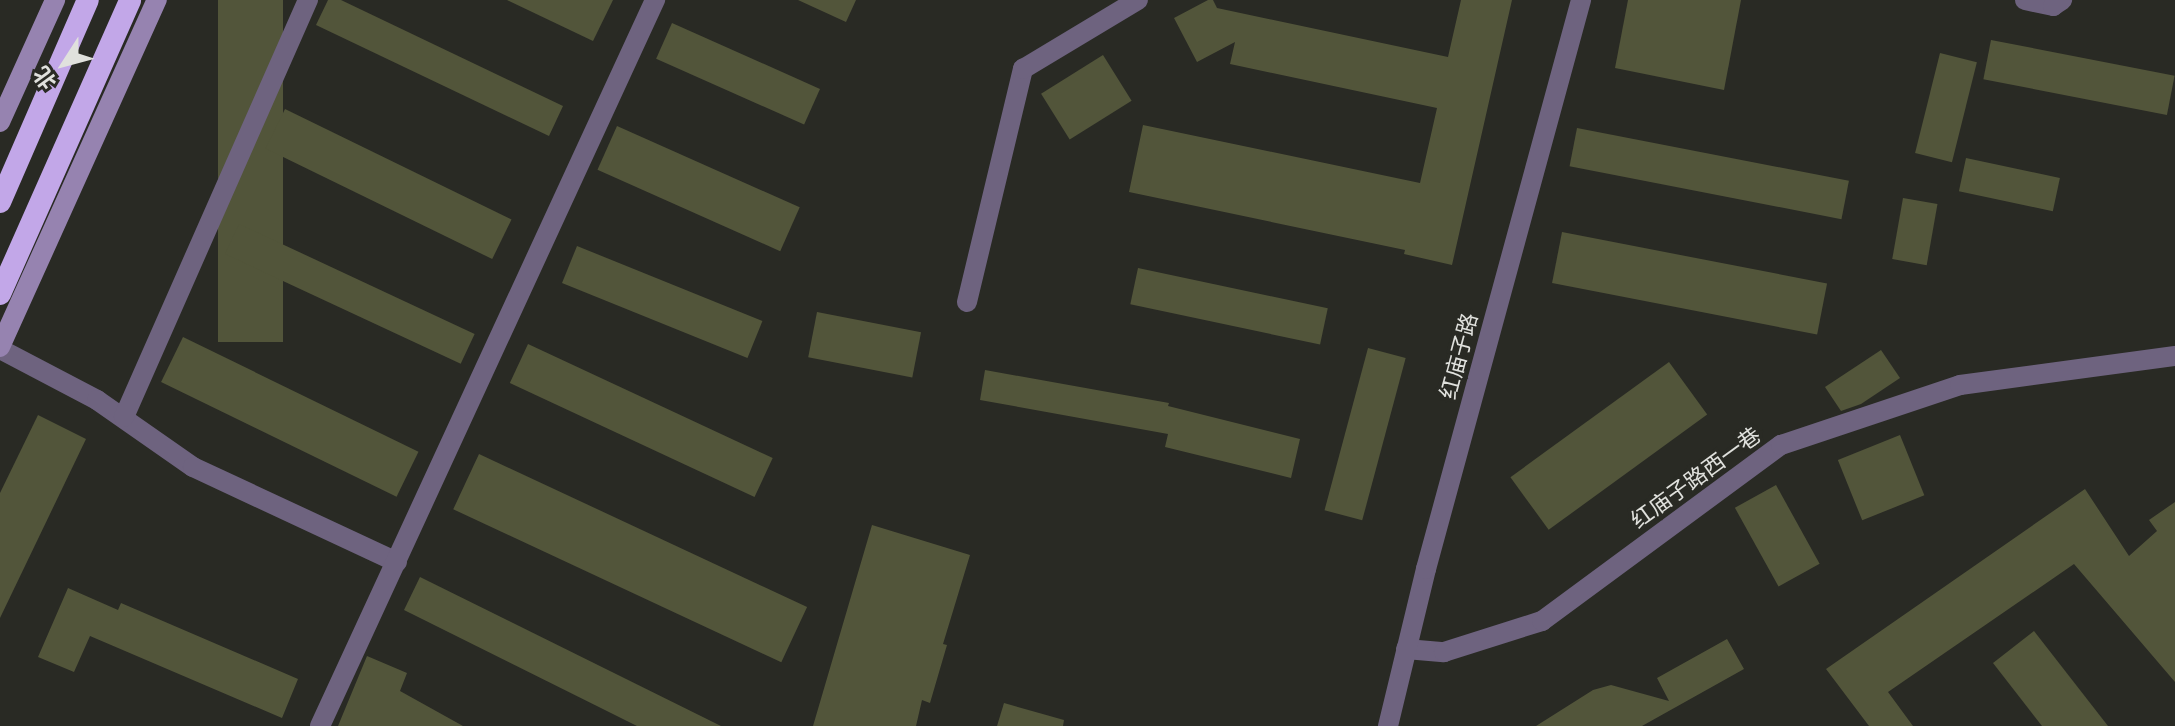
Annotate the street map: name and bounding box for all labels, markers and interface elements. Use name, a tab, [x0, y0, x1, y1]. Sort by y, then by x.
north arrow	[24, 24, 104, 104]
text: 北	[28, 62, 62, 95]
street label: 红庙子路	[1435, 310, 1483, 402]
street label: 红庙子路西一巷	[1626, 422, 1766, 534]

